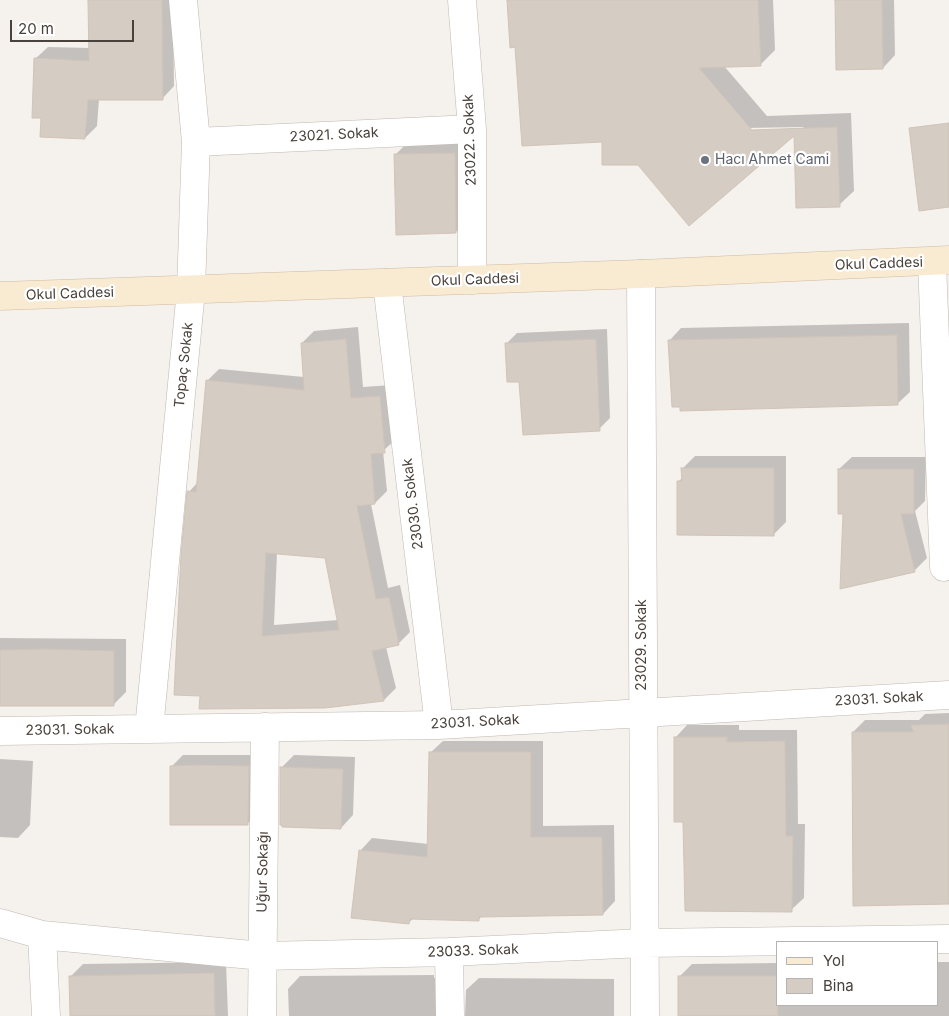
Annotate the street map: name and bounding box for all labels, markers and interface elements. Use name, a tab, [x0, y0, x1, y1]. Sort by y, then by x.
scale bar	[12, 10, 136, 42]
text: 20 m	[18, 19, 54, 38]
street label: 23022. Sokak	[460, 94, 480, 186]
street label: 23021. Sokak	[289, 124, 379, 146]
place label: Hacı Ahmet Cami	[715, 152, 829, 168]
marker: Hacı Ahmet Cami	[699, 154, 711, 166]
street label: Okul Caddesi	[835, 254, 923, 274]
street label: Okul Caddesi	[431, 270, 519, 290]
street label: Okul Caddesi	[26, 284, 114, 304]
street label: Topaç Sokak	[171, 322, 197, 408]
street label: 23030. Sokak	[399, 457, 427, 551]
street label: 23029. Sokak	[634, 599, 650, 691]
street label: 23031. Sokak	[834, 688, 924, 710]
street label: 23031. Sokak	[430, 711, 520, 733]
street label: 23031. Sokak	[25, 721, 115, 739]
street label: Uğur Sokağı	[254, 831, 272, 913]
street label: 23033. Sokak	[427, 941, 519, 961]
legend	[776, 941, 939, 1006]
text: Yol	[823, 951, 845, 970]
text: Bina	[823, 976, 854, 995]

